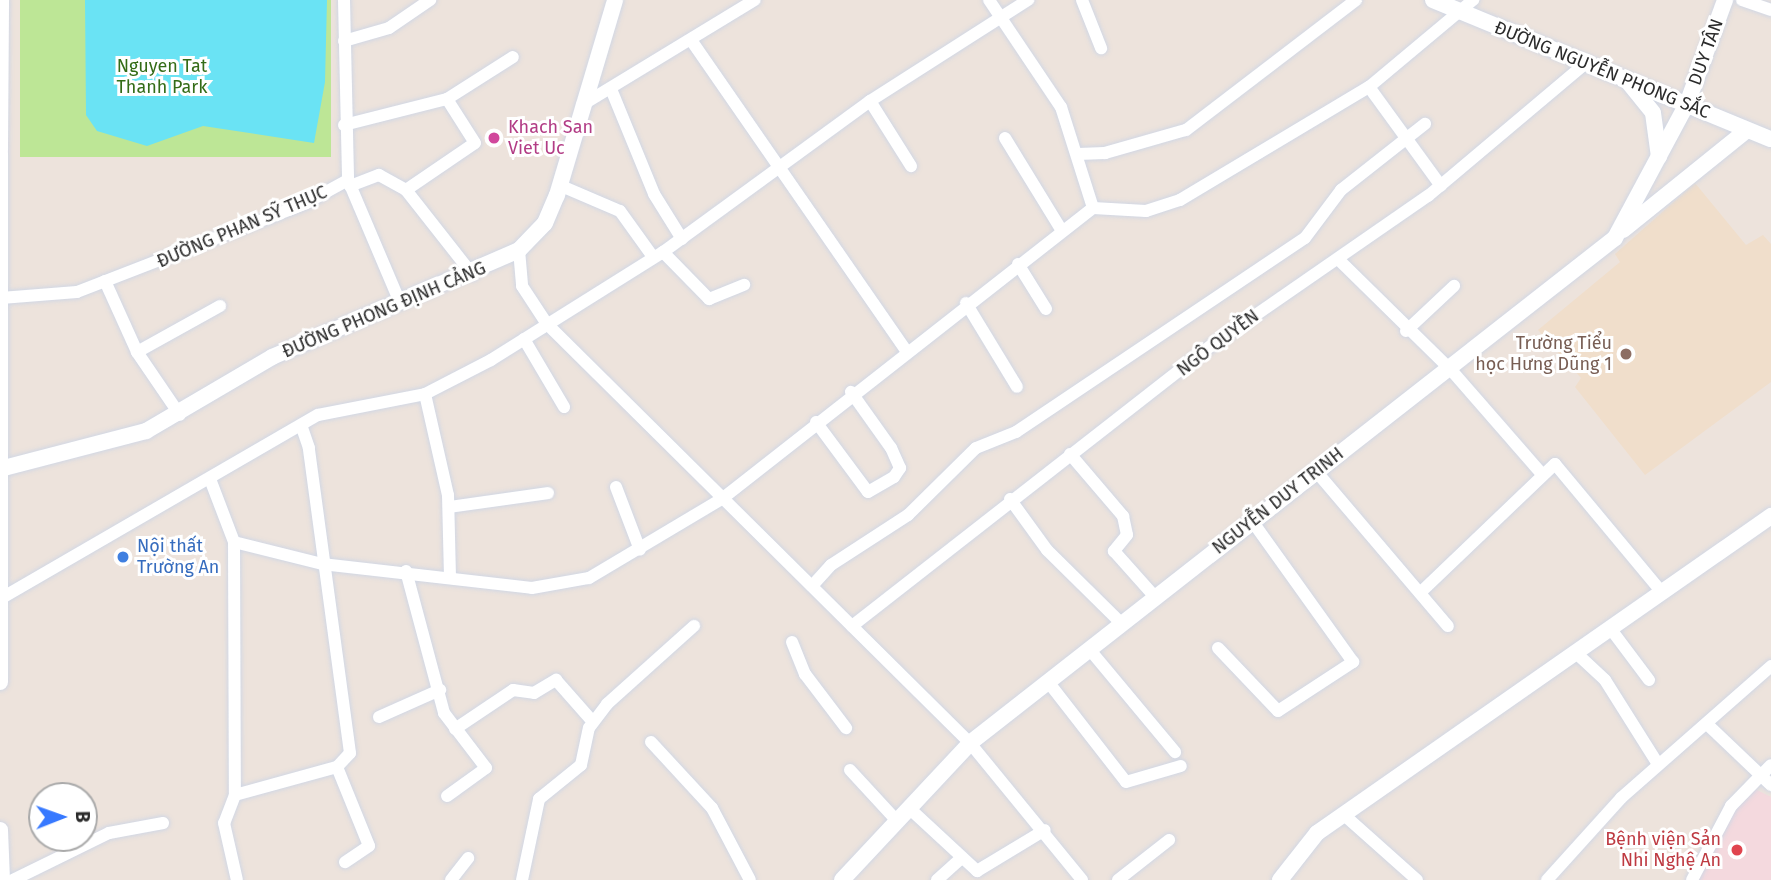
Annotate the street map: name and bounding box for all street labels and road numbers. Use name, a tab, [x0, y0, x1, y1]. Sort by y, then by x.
street label: DUY TÂN	[1684, 16, 1728, 88]
street label: ĐƯỜNG NGUYỄN PHONG SẮC	[1491, 17, 1713, 123]
street label: ĐƯỜNG PHAN SỸ THỤC	[154, 181, 330, 273]
street label: ĐƯỜNG PHONG ĐỊNH CẢNG	[279, 257, 489, 363]
street label: NGÔ QUYỀN	[1173, 305, 1263, 381]
street label: NGUYỄN DUY TRINH	[1208, 443, 1348, 559]

